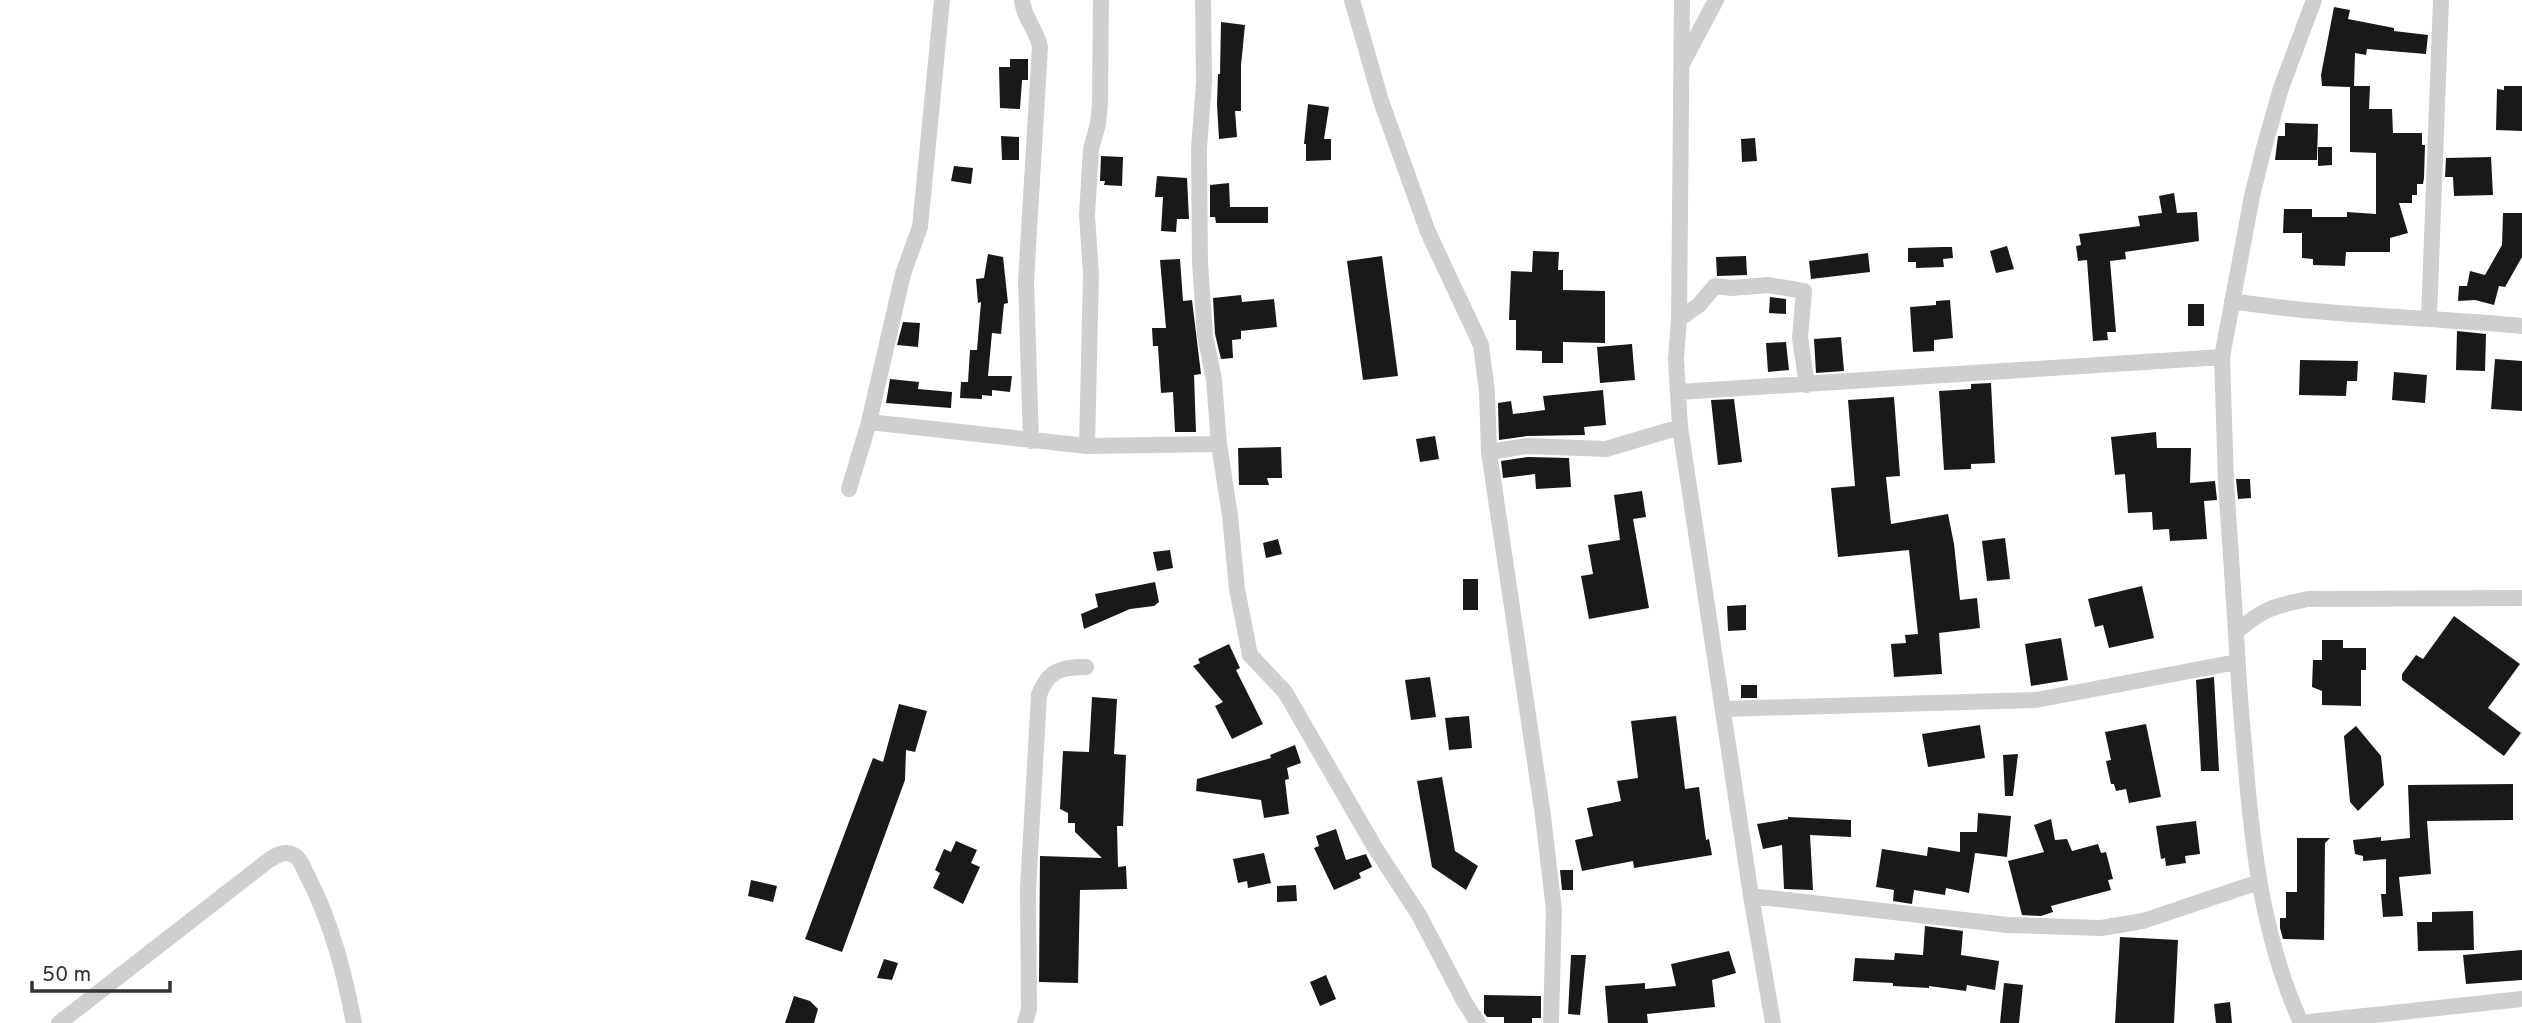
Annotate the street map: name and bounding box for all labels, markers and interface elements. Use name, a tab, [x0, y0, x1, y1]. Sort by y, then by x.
scale bar	[32, 950, 170, 994]
text: 50 m	[42, 962, 91, 989]

